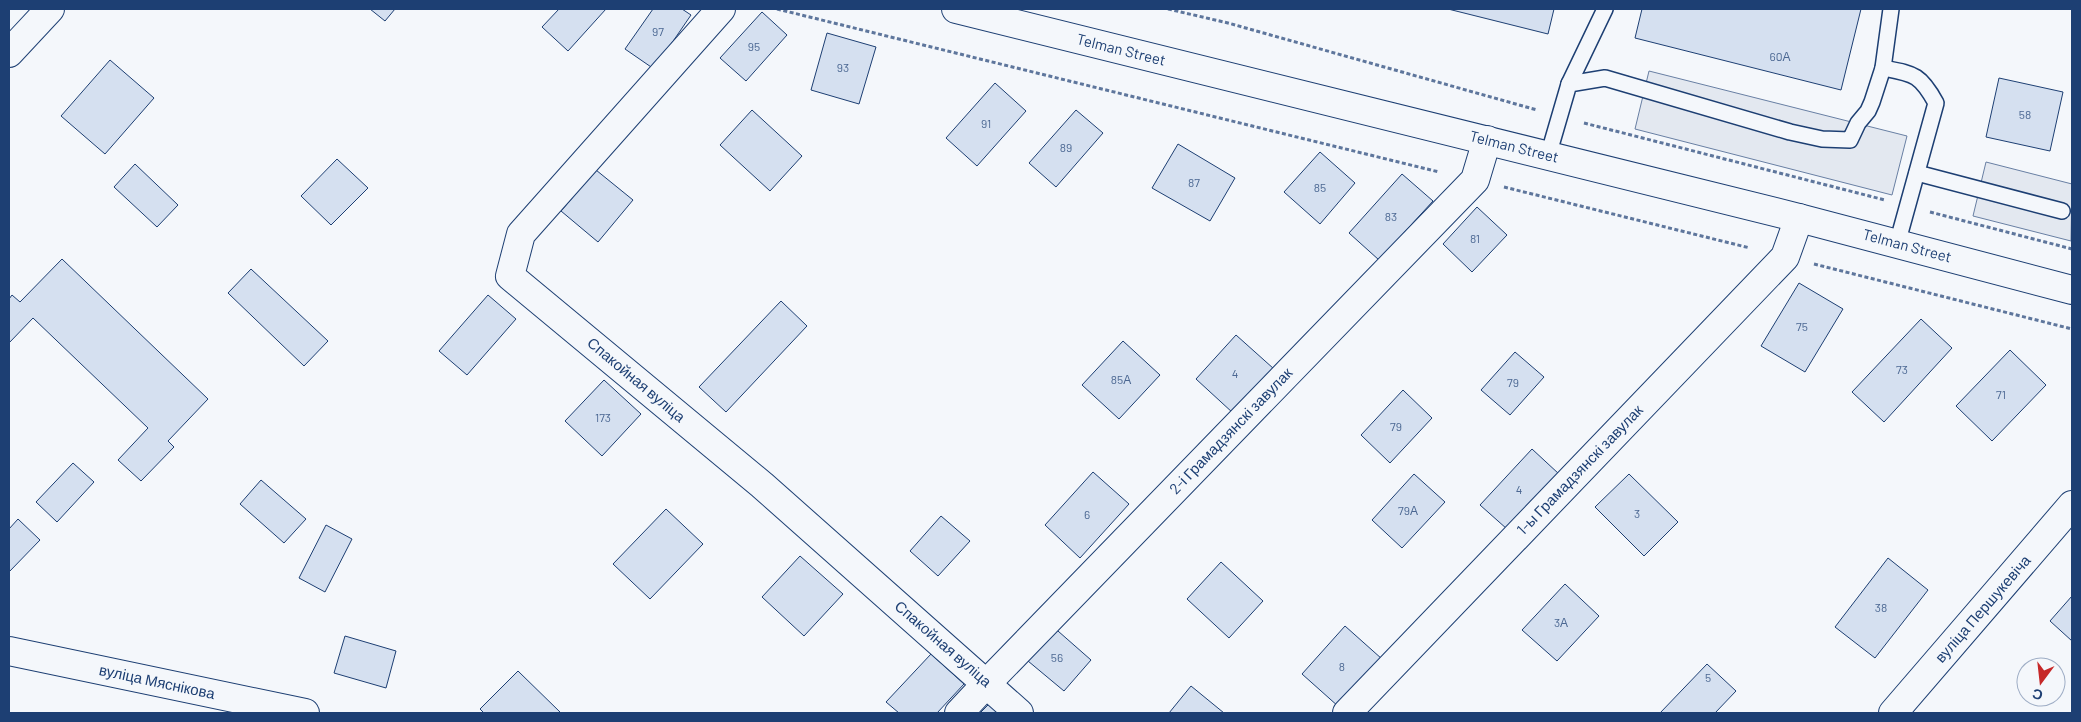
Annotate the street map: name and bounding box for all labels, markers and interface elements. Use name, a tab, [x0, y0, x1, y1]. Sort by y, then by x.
house number: 97	[652, 24, 664, 38]
street label: Telman Street	[1075, 29, 1168, 69]
house number: 95	[748, 39, 760, 53]
house number: 60А	[1770, 49, 1790, 63]
house number: 93	[837, 60, 849, 74]
house number: 58	[2019, 107, 2031, 121]
house number: 91	[981, 116, 991, 130]
street label: Telman Street	[1468, 126, 1561, 166]
house number: 89	[1060, 140, 1072, 154]
house number: 87	[1188, 175, 1200, 189]
house number: 85	[1314, 180, 1326, 194]
house number: 83	[1385, 209, 1397, 223]
street label: Telman Street	[1861, 225, 1954, 266]
house number: 81	[1470, 231, 1480, 245]
house number: 75	[1796, 319, 1808, 333]
street label: Спакойная вуліца	[584, 333, 690, 426]
house number: 73	[1896, 362, 1908, 376]
street label: 2-і Грамадзянскі завулак	[1165, 363, 1296, 497]
house number: 4	[1232, 366, 1238, 380]
house number: 85А	[1111, 372, 1131, 386]
house number: 79	[1507, 375, 1519, 389]
house number: 71	[1996, 387, 2006, 401]
street label: 1-ы Грамадзянскі завулак	[1512, 400, 1646, 538]
house number: 173	[595, 410, 611, 424]
house number: 79	[1390, 419, 1402, 433]
house number: 4	[1516, 482, 1522, 496]
house number: 79А	[1398, 503, 1418, 517]
house number: 3	[1634, 506, 1640, 520]
house number: 6	[1084, 507, 1090, 521]
street label: вуліца Першукевіча	[1931, 550, 2034, 666]
street label: Спакойная вуліца	[892, 596, 996, 691]
house number: 38	[1875, 600, 1887, 614]
house number: 3А	[1554, 615, 1568, 629]
house number: 56	[1051, 650, 1063, 664]
north arrow	[2016, 657, 2066, 707]
house number: 8	[1339, 659, 1345, 673]
street label: вуліца Мяснікова	[98, 660, 217, 702]
house number: 5	[1705, 670, 1711, 684]
text: С	[2030, 686, 2045, 705]

